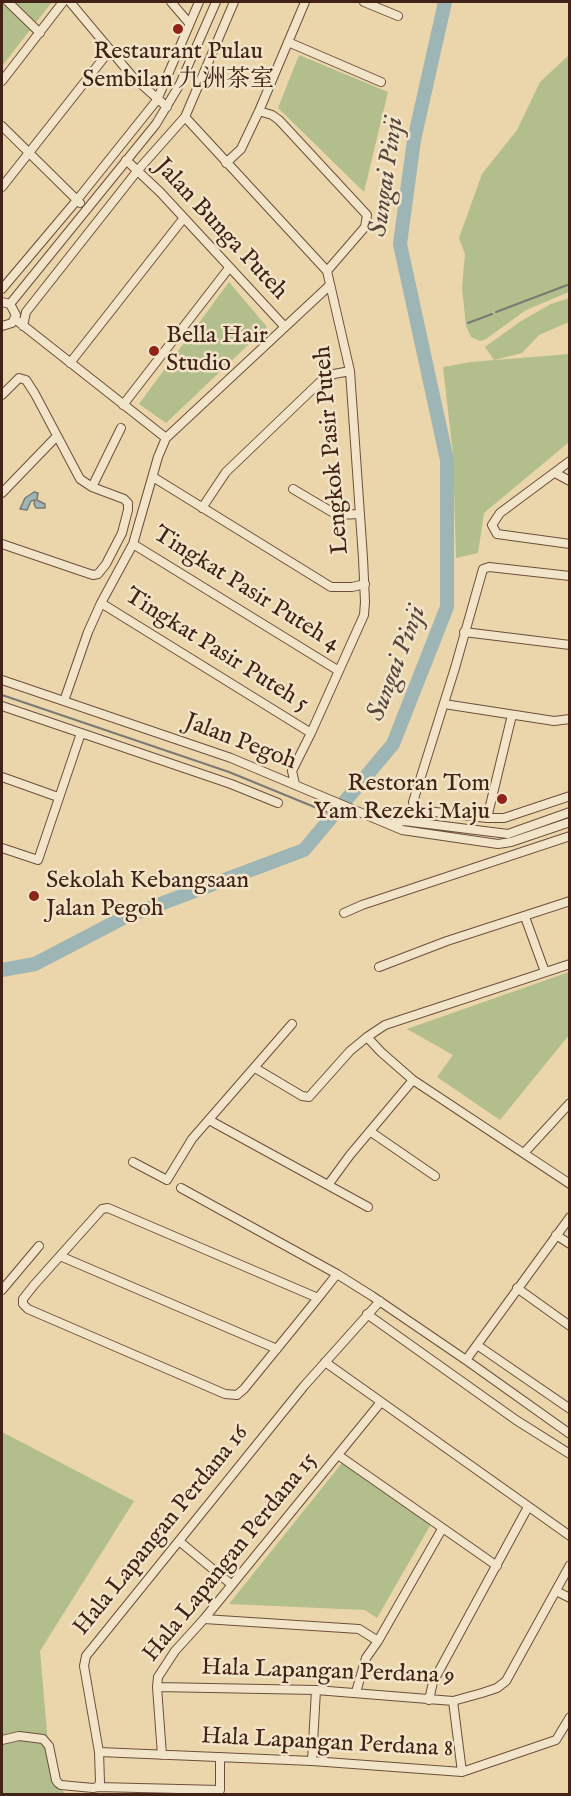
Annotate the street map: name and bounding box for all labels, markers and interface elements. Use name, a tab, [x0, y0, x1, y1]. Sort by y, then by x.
marker: Restaurant Pulau Sembilan 九洲茶室	[171, 22, 185, 36]
place label: Restaurant Pulau Sembilan 九洲茶室	[82, 39, 274, 95]
water label: Sungai Pinji	[364, 115, 412, 239]
street label: Jalan Bunga Puteh	[147, 153, 293, 307]
place label: Bella Hair Studio	[166, 323, 268, 379]
marker: Bella Hair Studio	[147, 344, 161, 358]
street label: Lengkok Pasir Puteh	[310, 345, 356, 555]
street label: Tingkat Pasir Puteh 4	[147, 521, 345, 659]
street label: Tingkat Pasir Puteh 5	[119, 583, 313, 719]
water label: Sungai Pinji	[362, 602, 434, 726]
street label: Jalan Pegoh	[180, 708, 300, 778]
place label: Restoran Tom Yam Rezeki Maju	[313, 771, 490, 827]
marker: Restoran Tom Yam Rezeki Maju	[495, 792, 509, 806]
place label: Sekolah Kebangsaan Jalan Pegoh	[46, 868, 249, 924]
marker: Sekolah Kebangsaan Jalan Pegoh	[27, 889, 41, 903]
street label: Hala Lapangan Perdana 16	[68, 1420, 256, 1642]
street label: Hala Lapangan Perdana 15	[138, 1448, 324, 1668]
street label: Hala Lapangan Perdana 9	[201, 1654, 455, 1692]
street label: Hala Lapangan Perdana 8	[200, 1723, 454, 1765]

